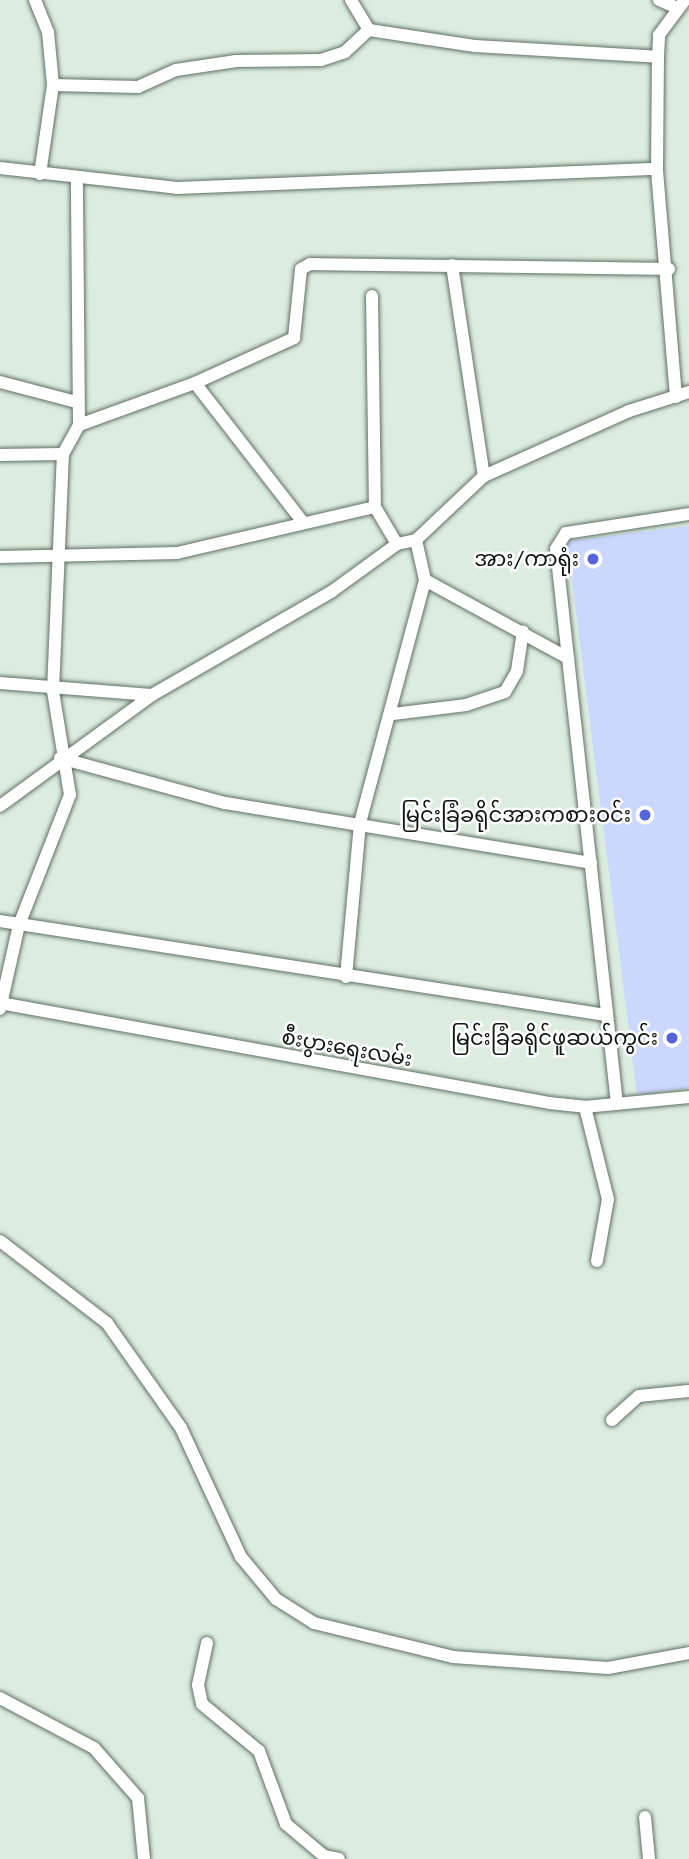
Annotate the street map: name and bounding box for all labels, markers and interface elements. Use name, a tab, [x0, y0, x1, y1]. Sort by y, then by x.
place label: အား/ကာရုံး	[474, 546, 579, 572]
marker: အား/ကာရုံး	[585, 551, 601, 567]
place label: မြင်းခြံခရိုင်အားကစားဝင်း	[401, 802, 631, 828]
marker: မြင်းခြံခရိုင်အားကစားဝင်း	[637, 807, 653, 823]
street label: စီးပွားရေးလမ်း	[280, 1024, 414, 1072]
place label: မြင်းခြံခရိုင်ဖူဆယ်ကွင်း	[451, 1025, 658, 1051]
marker: မြင်းခြံခရိုင်ဖူဆယ်ကွင်း	[664, 1030, 680, 1046]

